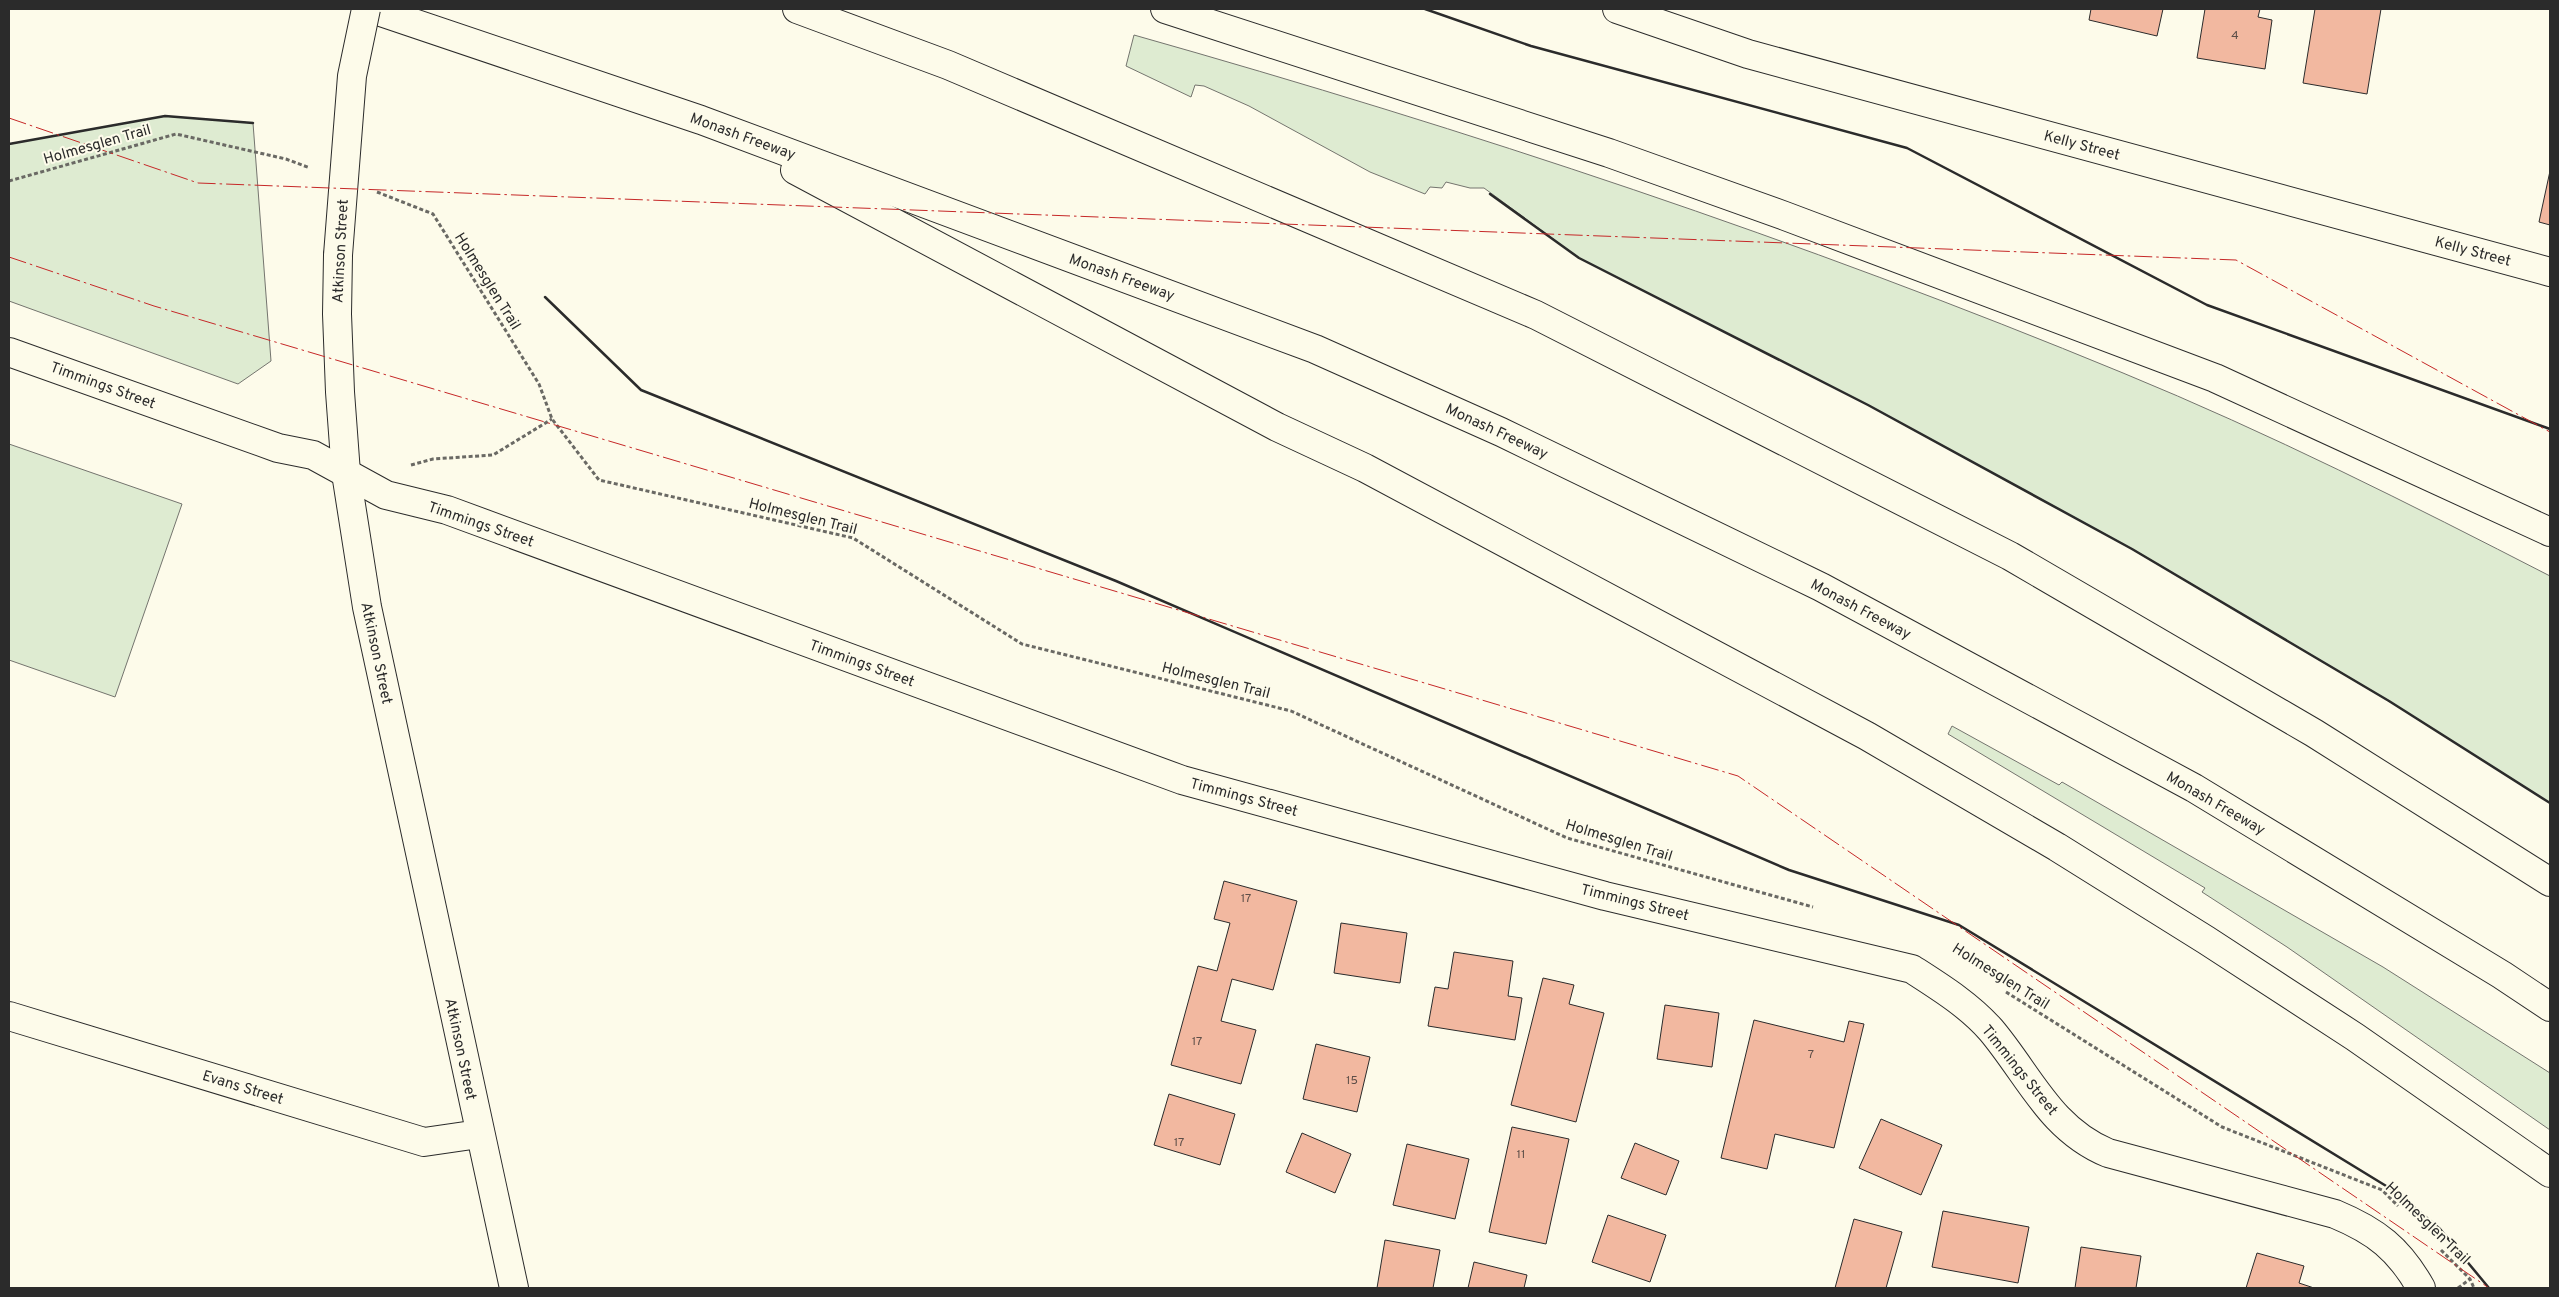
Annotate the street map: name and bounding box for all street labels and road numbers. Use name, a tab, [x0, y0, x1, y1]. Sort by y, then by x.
street label: Monash Freeway	[687, 109, 798, 165]
street label: Holmesglen Trail	[41, 121, 153, 170]
street label: Kelly Street	[2041, 127, 2122, 166]
street label: Atkinson Street	[329, 199, 354, 304]
street label: Holmesglen Trail	[449, 230, 524, 334]
street label: Kelly Street	[2432, 233, 2513, 272]
street label: Monash Freeway	[1066, 250, 1177, 306]
street label: Timmings Street	[47, 359, 158, 414]
street label: Monash Freeway	[1442, 400, 1551, 464]
street label: Holmesglen Trail	[746, 495, 859, 540]
street label: Timmings Street	[425, 498, 536, 552]
street label: Monash Freeway	[1807, 576, 1914, 645]
street label: Atkinson Street	[355, 600, 396, 706]
street label: Timmings Street	[806, 637, 917, 692]
street label: Holmesglen Trail	[1159, 659, 1272, 704]
street label: Monash Freeway	[2162, 768, 2268, 840]
street label: Timmings Street	[1188, 775, 1300, 822]
street label: Holmesglen Trail	[1563, 816, 1674, 867]
street label: Timmings Street	[1579, 881, 1691, 926]
street label: Holmesglen Trail	[1948, 940, 2052, 1015]
street label: Atkinson Street	[439, 996, 480, 1102]
street label: Timmings Street	[1977, 1022, 2061, 1120]
street label: Evans Street	[200, 1067, 285, 1110]
street label: Holmesglen Trail	[2380, 1179, 2474, 1270]

